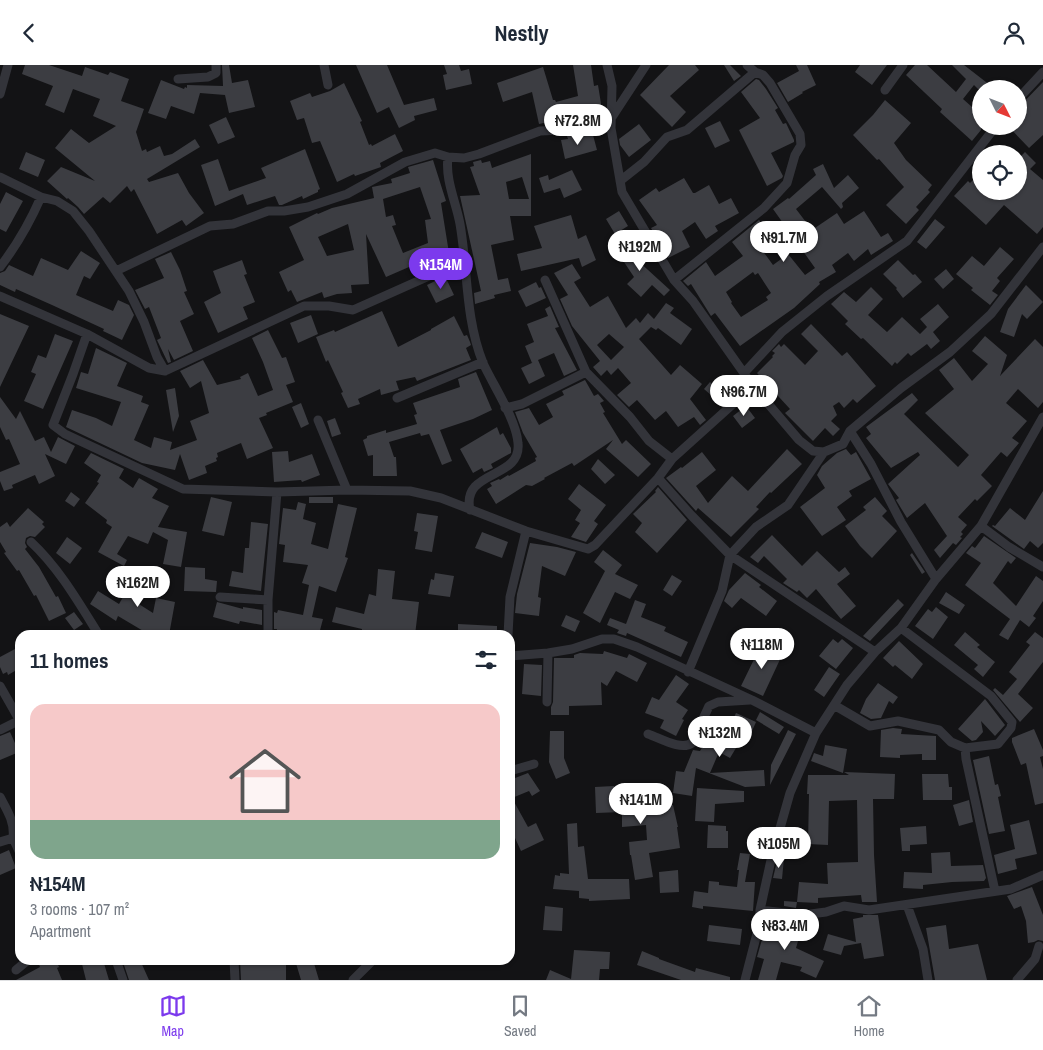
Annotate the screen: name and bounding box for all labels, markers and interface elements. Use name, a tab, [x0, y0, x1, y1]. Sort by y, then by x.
text: Nestly	[494, 18, 549, 48]
icon: back	[15, 19, 43, 47]
icon: person	[1000, 19, 1028, 47]
north arrow	[972, 80, 1028, 135]
map controls	[972, 80, 1027, 200]
pin: ₦72.8M	[537, 103, 619, 146]
text: ₦72.8M	[555, 109, 601, 131]
button: locate	[972, 145, 1027, 200]
pin: ₦91.7M	[743, 221, 825, 263]
text: ₦91.7M	[761, 226, 807, 248]
pin: ₦192M	[605, 229, 675, 272]
text: ₦192M	[619, 235, 661, 257]
pin: ₦154M	[406, 247, 476, 290]
text: ₦154M	[420, 253, 462, 275]
pin: ₦96.7M	[703, 375, 785, 417]
text: ₦96.7M	[721, 380, 767, 402]
pin: ₦162M	[103, 565, 173, 608]
text: ₦162M	[117, 571, 159, 593]
pin: ₦118M	[727, 627, 797, 670]
text: ₦118M	[741, 633, 783, 655]
text: 11 homes	[30, 646, 109, 675]
icon: filters	[472, 646, 500, 674]
pin: ₦132M	[685, 715, 755, 758]
text: ₦132M	[699, 721, 741, 743]
icon: home	[220, 736, 310, 826]
pin: ₦141M	[606, 783, 676, 825]
text: ₦141M	[620, 788, 662, 810]
pin: ₦105M	[744, 827, 814, 869]
text: ₦105M	[758, 832, 800, 854]
text: ₦154M	[30, 869, 86, 898]
text: 3 rooms · 107 m²	[30, 898, 129, 920]
pin: ₦83.4M	[744, 909, 826, 951]
text: ₦83.4M	[762, 914, 808, 936]
text: Apartment	[30, 920, 91, 942]
tab: Map	[159, 992, 187, 1040]
tab: Saved	[504, 992, 536, 1040]
tab: Home	[854, 992, 884, 1040]

